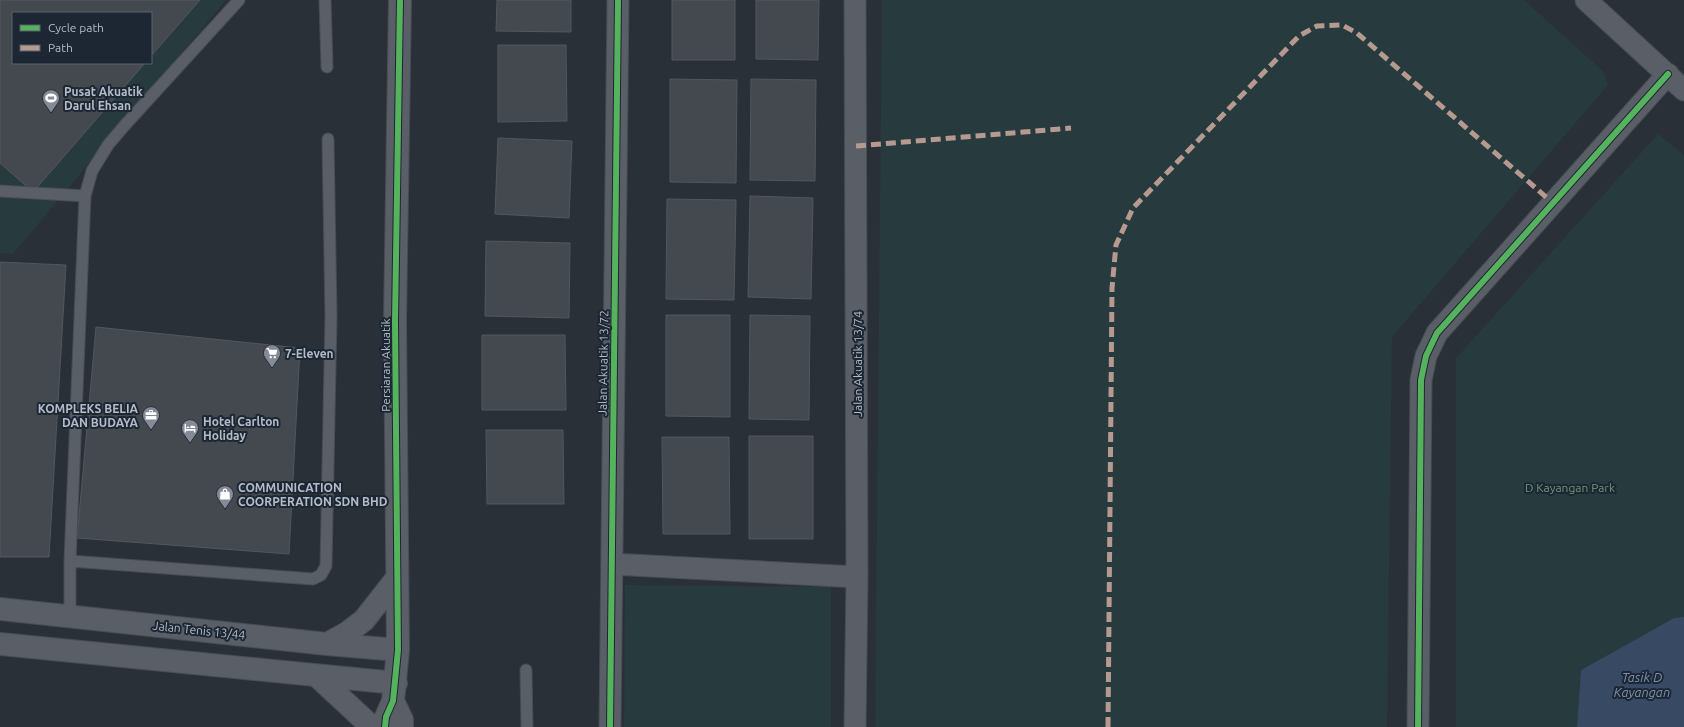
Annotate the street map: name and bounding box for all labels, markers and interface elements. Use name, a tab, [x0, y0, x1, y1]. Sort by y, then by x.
legend	[12, 12, 152, 64]
text: Cycle path	[48, 21, 104, 34]
text: Path	[48, 41, 73, 54]
place label: Pusat Akuatik Darul Ehsan	[64, 85, 143, 112]
sports icon: Pusat Akuatik Darul Ehsan	[41, 88, 61, 113]
street label: Jalan Akuatik 13/72	[596, 310, 610, 416]
street label: Jalan Akuatik 13/74	[851, 311, 864, 417]
street label: Persiaran Akuatik	[379, 318, 392, 412]
supermarket icon: 7-Eleven	[262, 343, 282, 368]
place label: 7-Eleven	[285, 347, 334, 360]
place label: KOMPLEKS BELIA DAN BUDAYA	[38, 402, 139, 429]
office icon: KOMPLEKS BELIA DAN BUDAYA	[141, 405, 161, 430]
place label: Hotel Carlton Holiday	[203, 415, 279, 442]
hotel icon: Hotel Carlton Holiday	[180, 418, 200, 443]
place label: COMMUNICATION COORPERATION SDN BHD	[238, 481, 388, 508]
park label: D Kayangan Park	[1525, 481, 1615, 494]
shop icon: COMMUNICATION COORPERATION SDN BHD	[215, 484, 235, 509]
street label: Jalan Tenis 13/44	[152, 619, 246, 641]
water label: Tasik D Kayangan	[1614, 670, 1670, 699]

